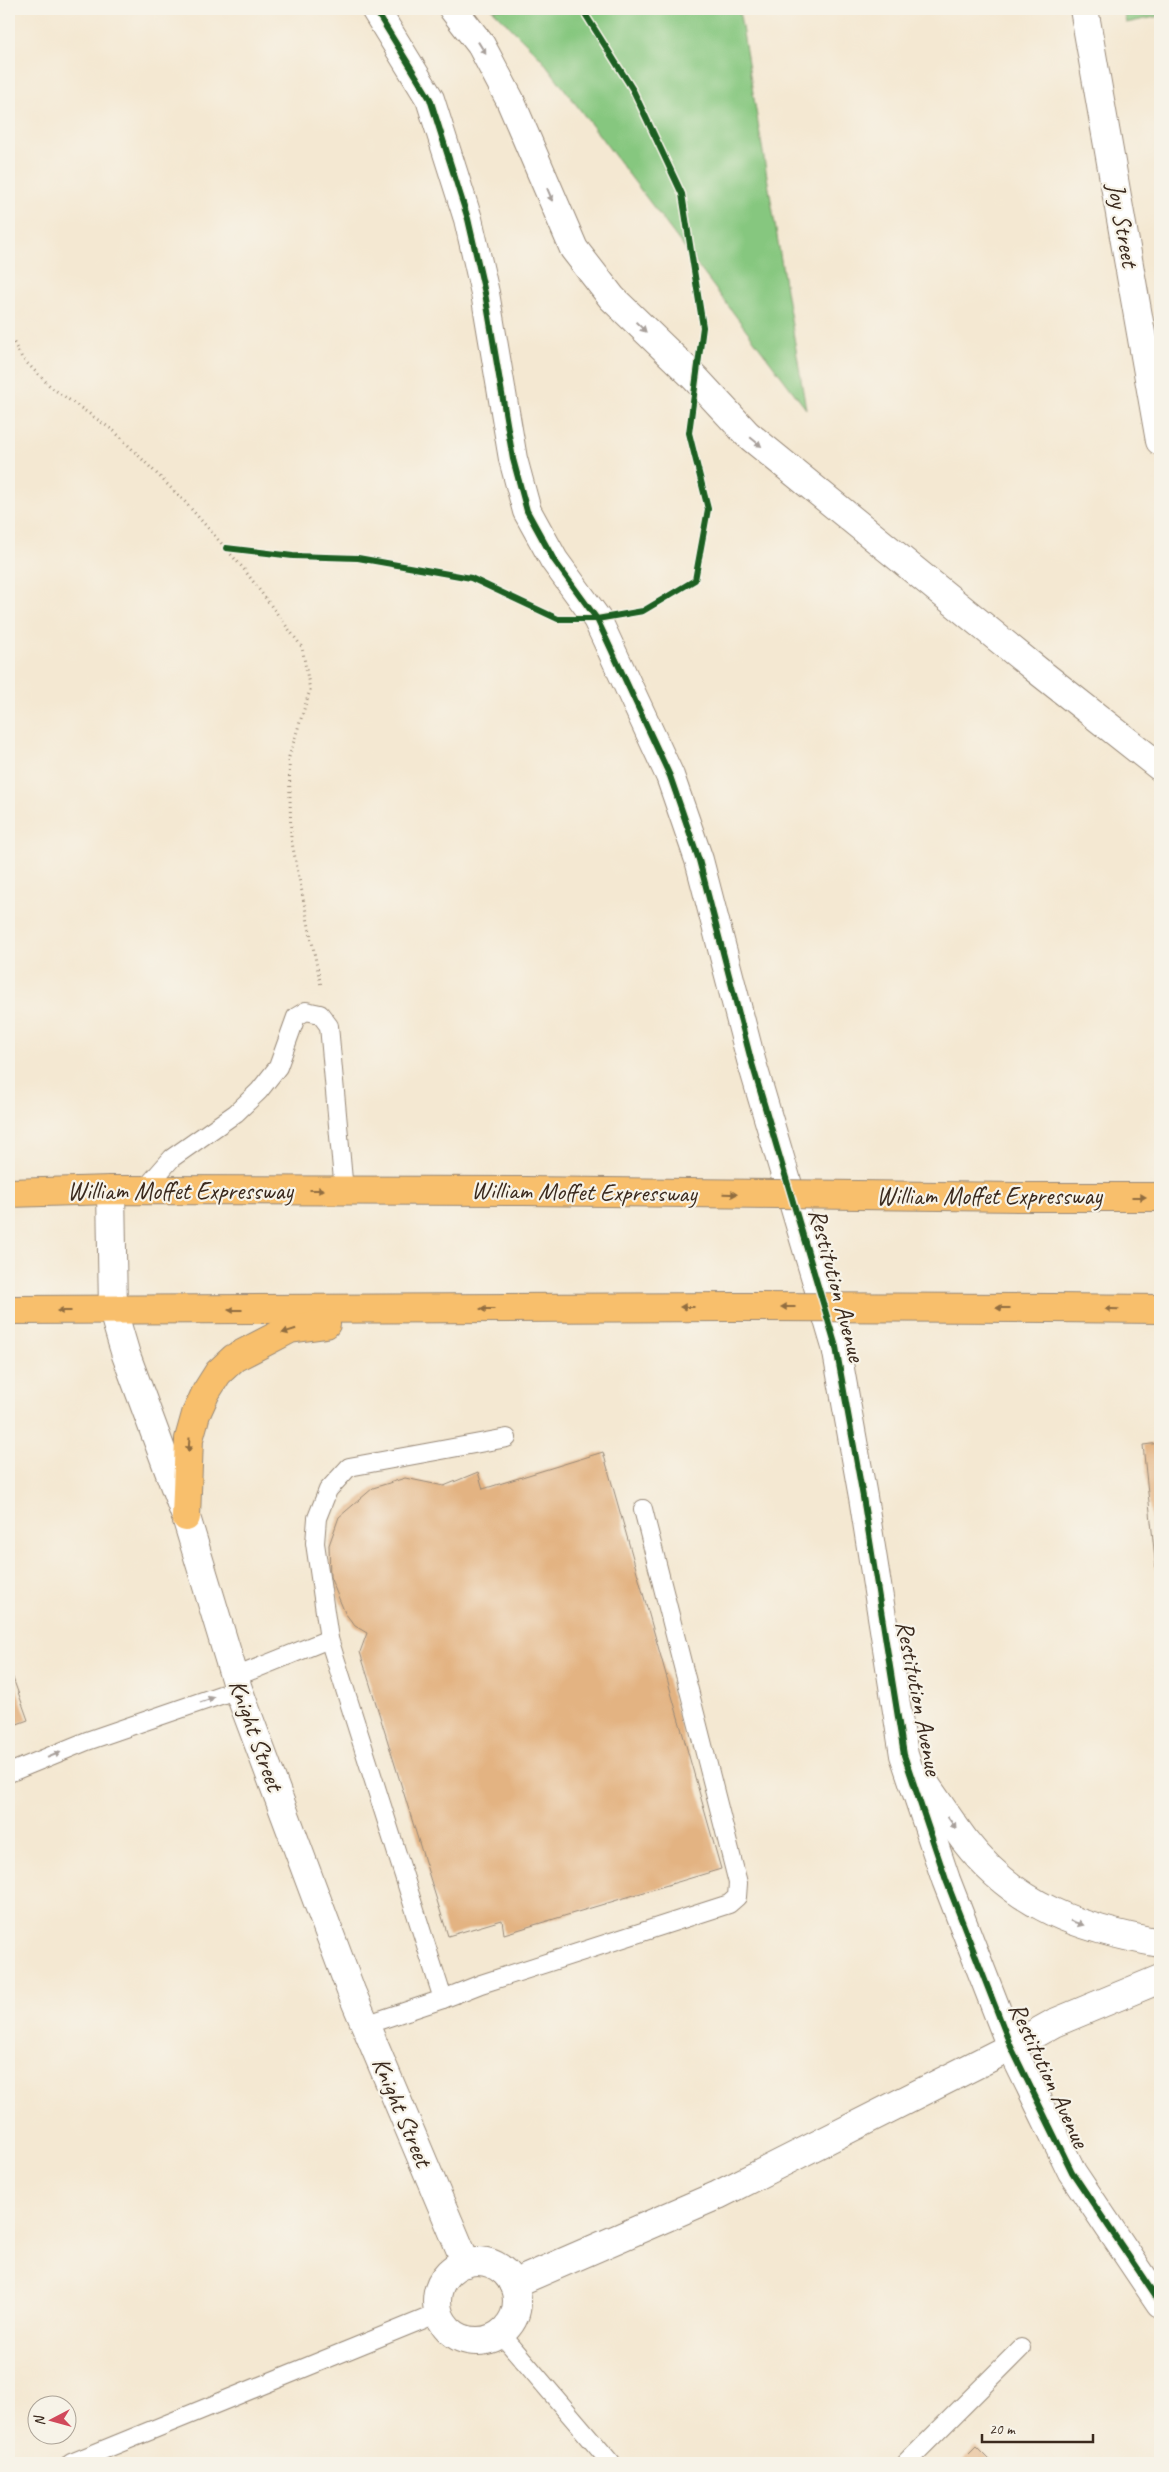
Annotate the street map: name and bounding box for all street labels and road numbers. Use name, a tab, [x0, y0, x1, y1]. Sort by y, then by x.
street label: Joy Street	[1100, 180, 1147, 272]
street label: William Moffet Expressway	[471, 1174, 698, 1210]
street label: William Moffet Expressway	[67, 1175, 294, 1207]
street label: William Moffet Expressway	[876, 1180, 1103, 1212]
street label: Restitution Avenue	[801, 1205, 873, 1367]
street label: Restitution Avenue	[888, 1618, 950, 1780]
street label: Knight Street	[221, 1675, 292, 1797]
street label: Restitution Avenue	[1001, 1997, 1097, 2155]
street label: Knight Street	[365, 2052, 440, 2174]

